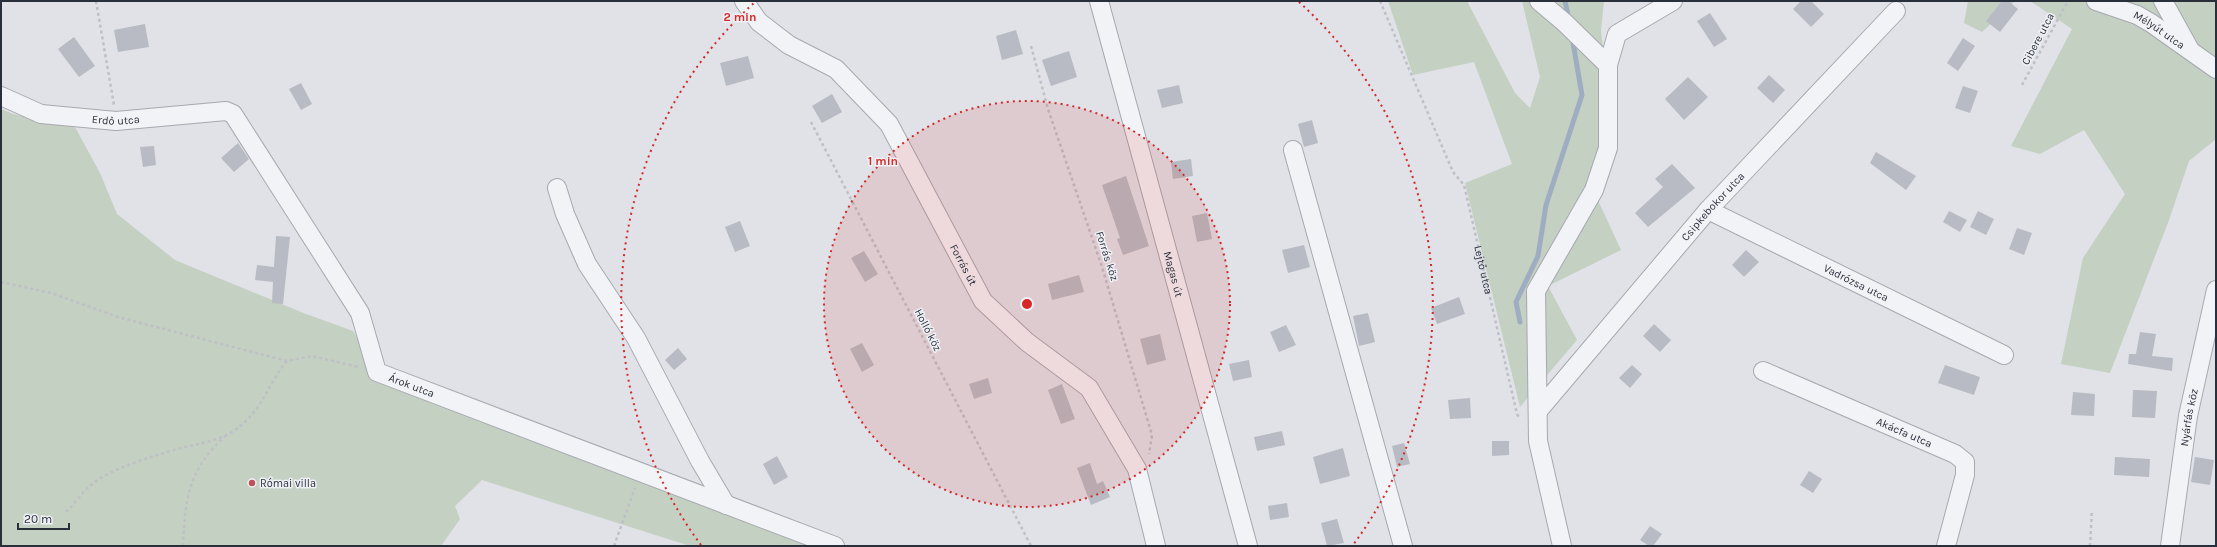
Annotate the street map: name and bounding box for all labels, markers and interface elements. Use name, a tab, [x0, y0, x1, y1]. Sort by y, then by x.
street label: Mélyút utca	[2131, 8, 2188, 52]
text: 2 min	[723, 10, 757, 24]
street label: Cibere utca	[2019, 11, 2057, 67]
street label: Erdő utca	[91, 112, 140, 128]
text: 1 min	[868, 154, 898, 168]
street label: Csipkebokor utca	[1678, 169, 1747, 243]
street label: Forrás köz	[1093, 230, 1121, 282]
street label: Forrás út	[947, 242, 980, 287]
street label: Lejtő utca	[1472, 244, 1496, 295]
street label: Magas út	[1161, 250, 1186, 298]
street label: Vadrózsa utca	[1822, 261, 1891, 304]
centre of rings	[1020, 297, 1034, 311]
street label: Holló köz	[912, 307, 944, 353]
street label: Árok utca	[387, 369, 436, 400]
street label: Nyárfás köz	[2177, 387, 2200, 447]
street label: Akácfa utca	[1875, 414, 1934, 450]
place label: Római villa	[260, 477, 316, 490]
marker: Római villa	[247, 478, 257, 488]
scale bar	[18, 505, 69, 531]
text: 20 m	[24, 512, 52, 526]

